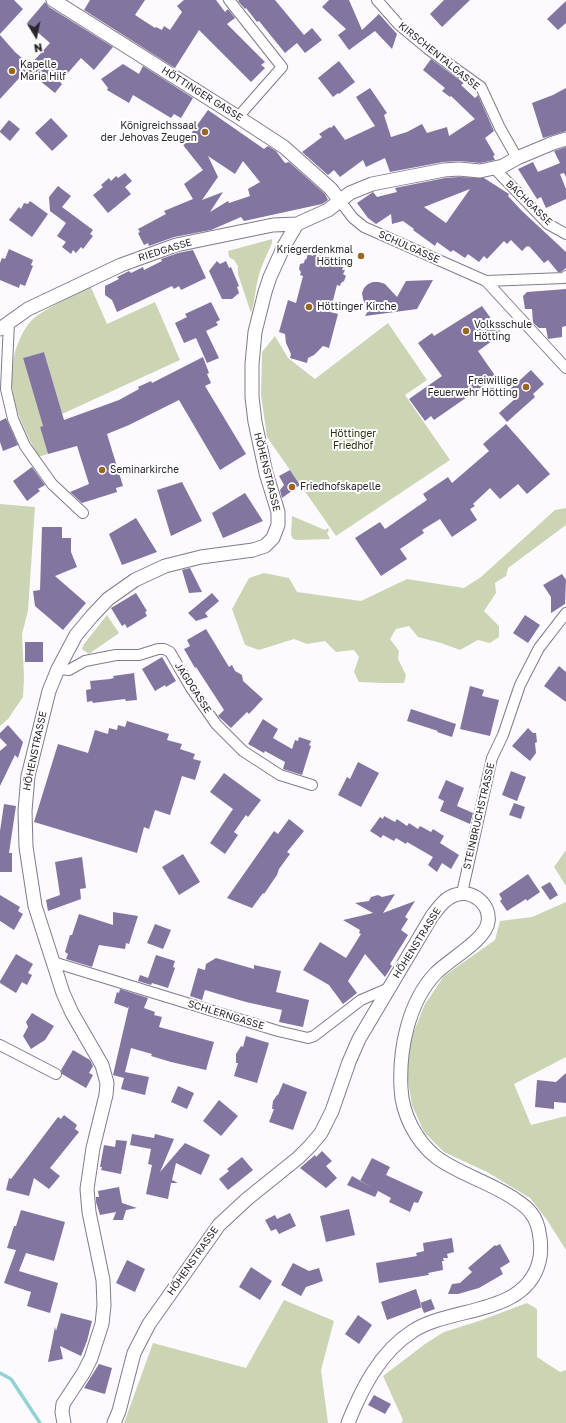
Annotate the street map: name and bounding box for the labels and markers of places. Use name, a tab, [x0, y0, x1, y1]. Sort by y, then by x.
place label: Kapelle Maria Hilf	[20, 59, 66, 82]
marker: Kapelle Maria Hilf	[7, 66, 17, 76]
place label: Königreichssaal der Jehovas Zeugen	[101, 120, 197, 144]
marker: Königreichssaal der Jehovas Zeugen	[200, 127, 210, 137]
place label: Kriegerdenkmal Hötting	[277, 244, 353, 268]
marker: Kriegerdenkmal Hötting	[356, 251, 366, 261]
place label: Höttinger Kirche	[317, 301, 396, 313]
marker: Höttinger Kirche	[304, 302, 314, 312]
place label: Volksschule Hötting	[474, 319, 532, 342]
marker: Volksschule Hötting	[461, 326, 471, 336]
place label: Freiwillige Feuerwehr Hötting	[428, 375, 518, 398]
marker: Freiwillige Feuerwehr Hötting	[521, 382, 531, 392]
place label: Seminarkirche	[110, 464, 179, 476]
marker: Seminarkirche	[97, 465, 107, 475]
place label: Friedhofskapelle	[300, 481, 381, 493]
marker: Friedhofskapelle	[287, 482, 297, 492]

